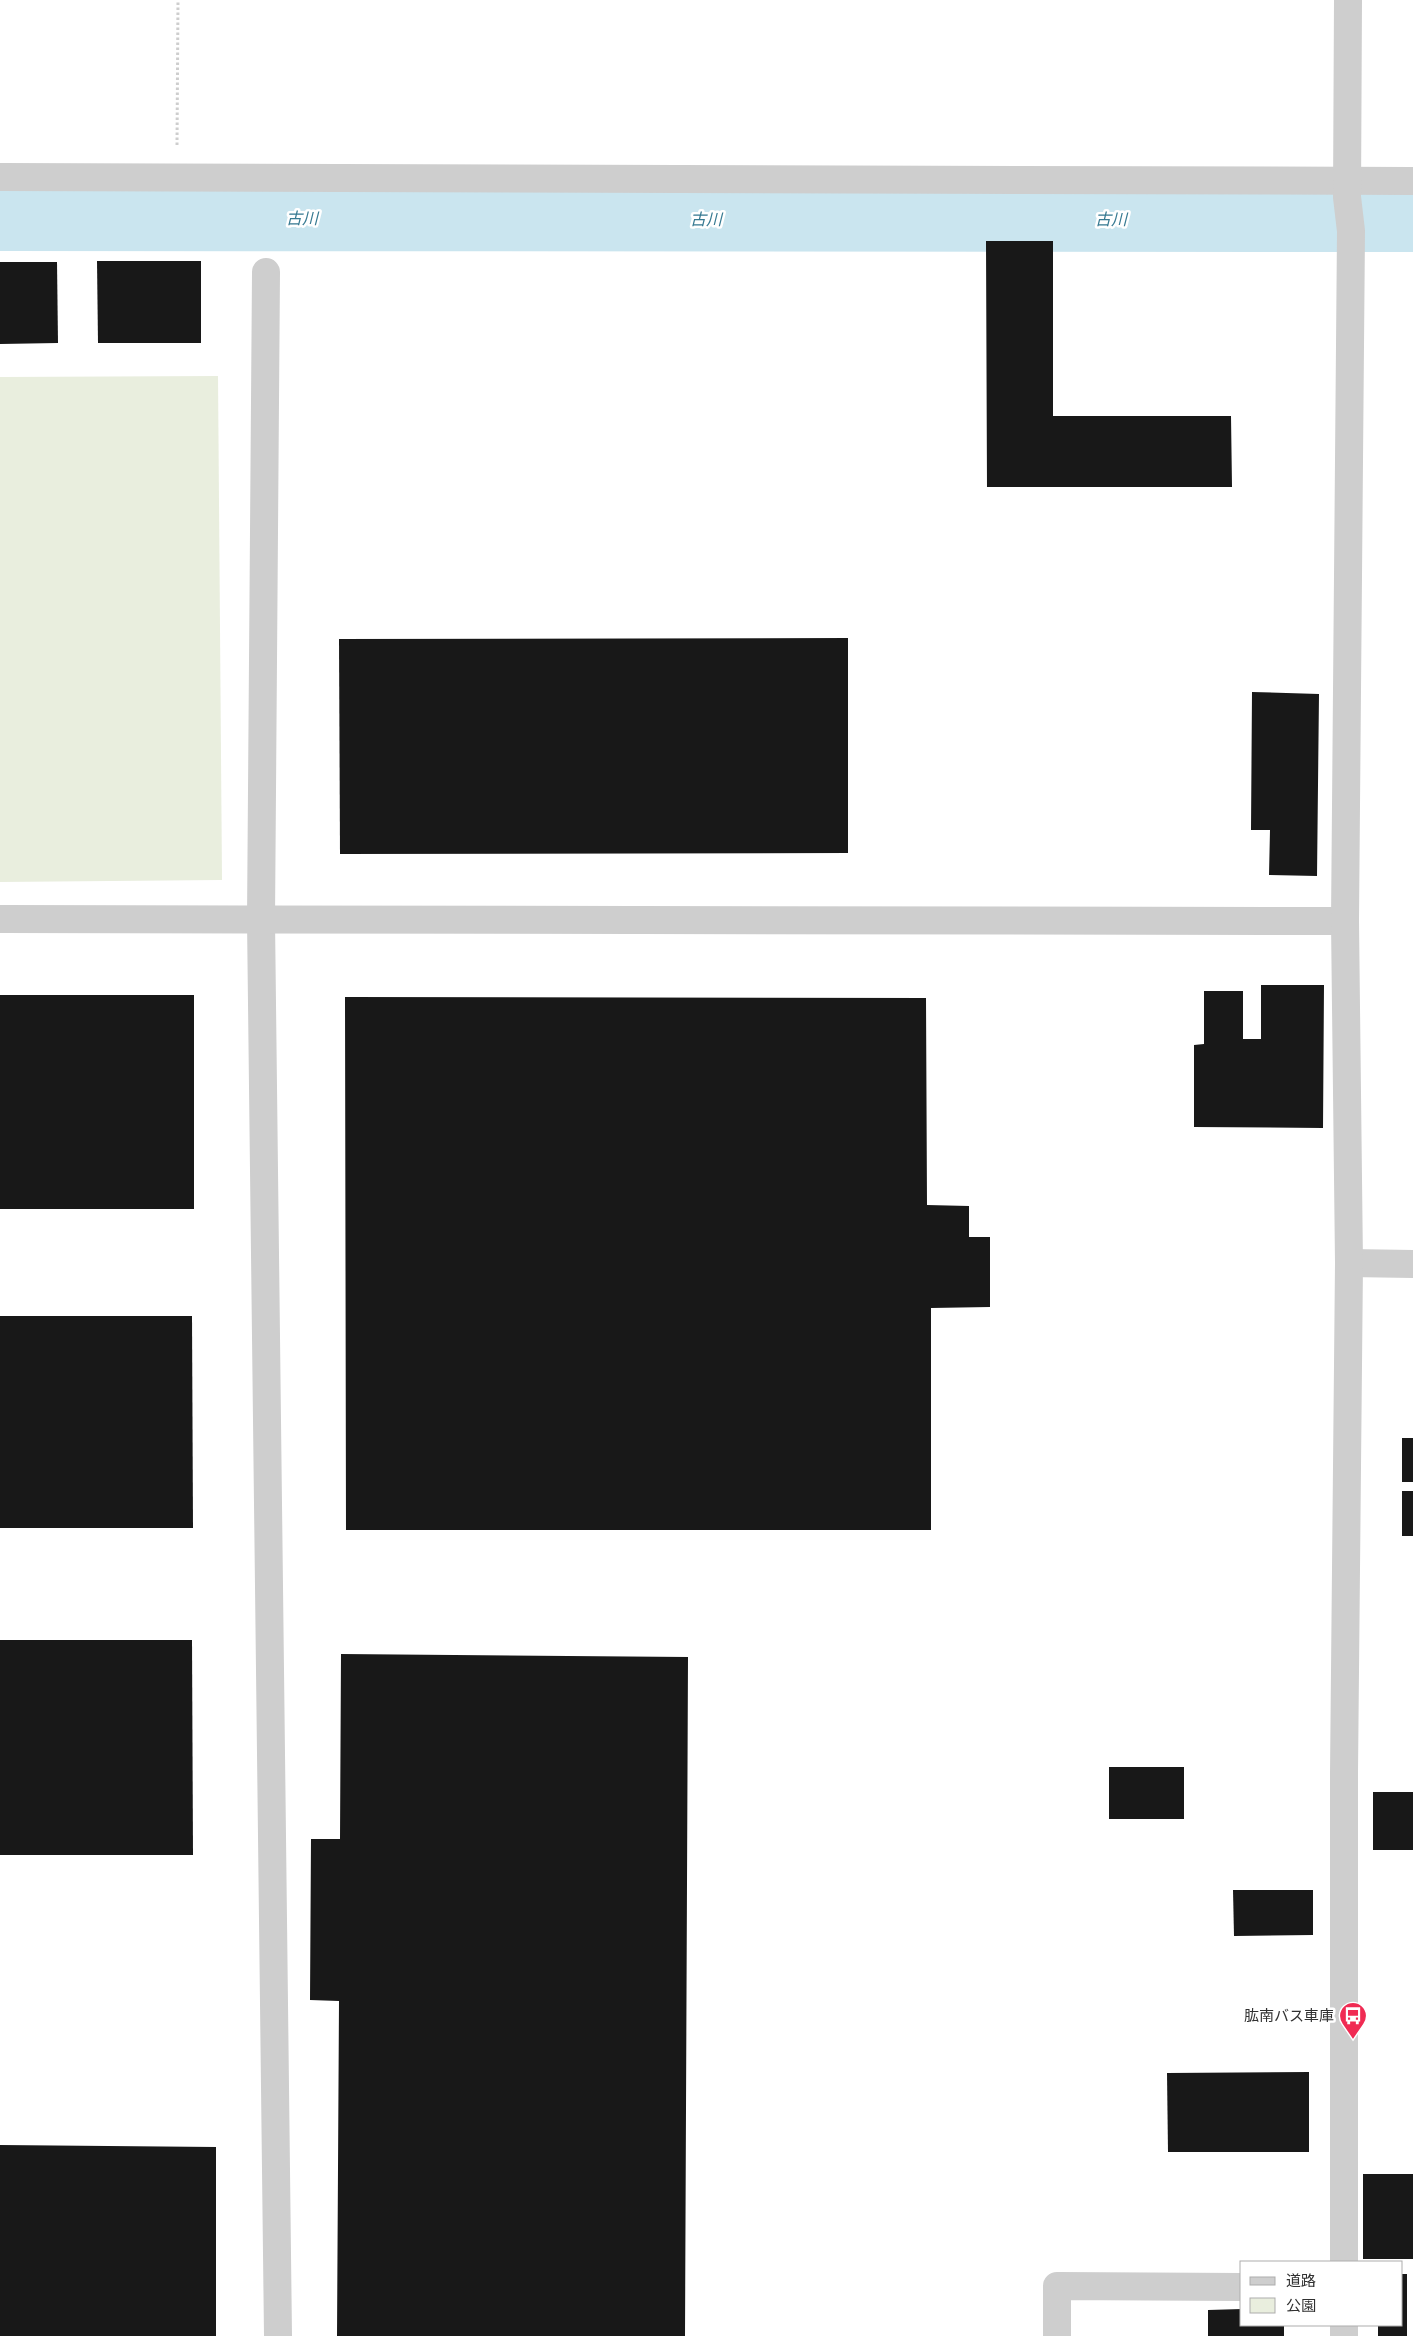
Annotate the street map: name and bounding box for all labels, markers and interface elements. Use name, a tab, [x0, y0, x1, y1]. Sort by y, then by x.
water label: 古川	[286, 209, 320, 228]
water label: 古川	[690, 210, 724, 229]
water label: 古川	[1095, 210, 1129, 229]
bus stop icon: 肱南バス車庫	[1338, 2001, 1368, 2040]
place label: 肱南バス車庫	[1244, 2007, 1334, 2025]
legend	[1240, 2261, 1403, 2326]
text: 道路	[1286, 2272, 1316, 2290]
text: 公園	[1286, 2297, 1316, 2315]

